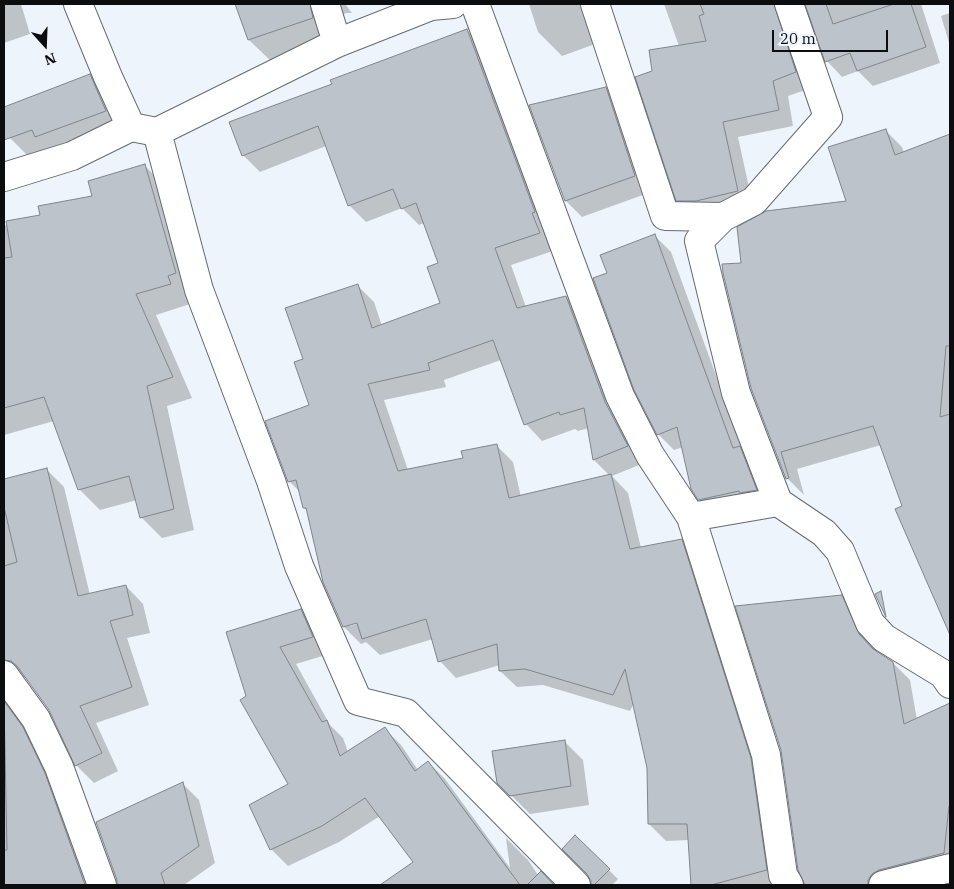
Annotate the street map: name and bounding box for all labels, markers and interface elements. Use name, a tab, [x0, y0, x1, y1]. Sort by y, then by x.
north arrow	[20, 20, 70, 70]
scale bar	[774, 20, 890, 52]
text: 20 m	[780, 29, 816, 48]
text: N	[42, 49, 58, 69]

